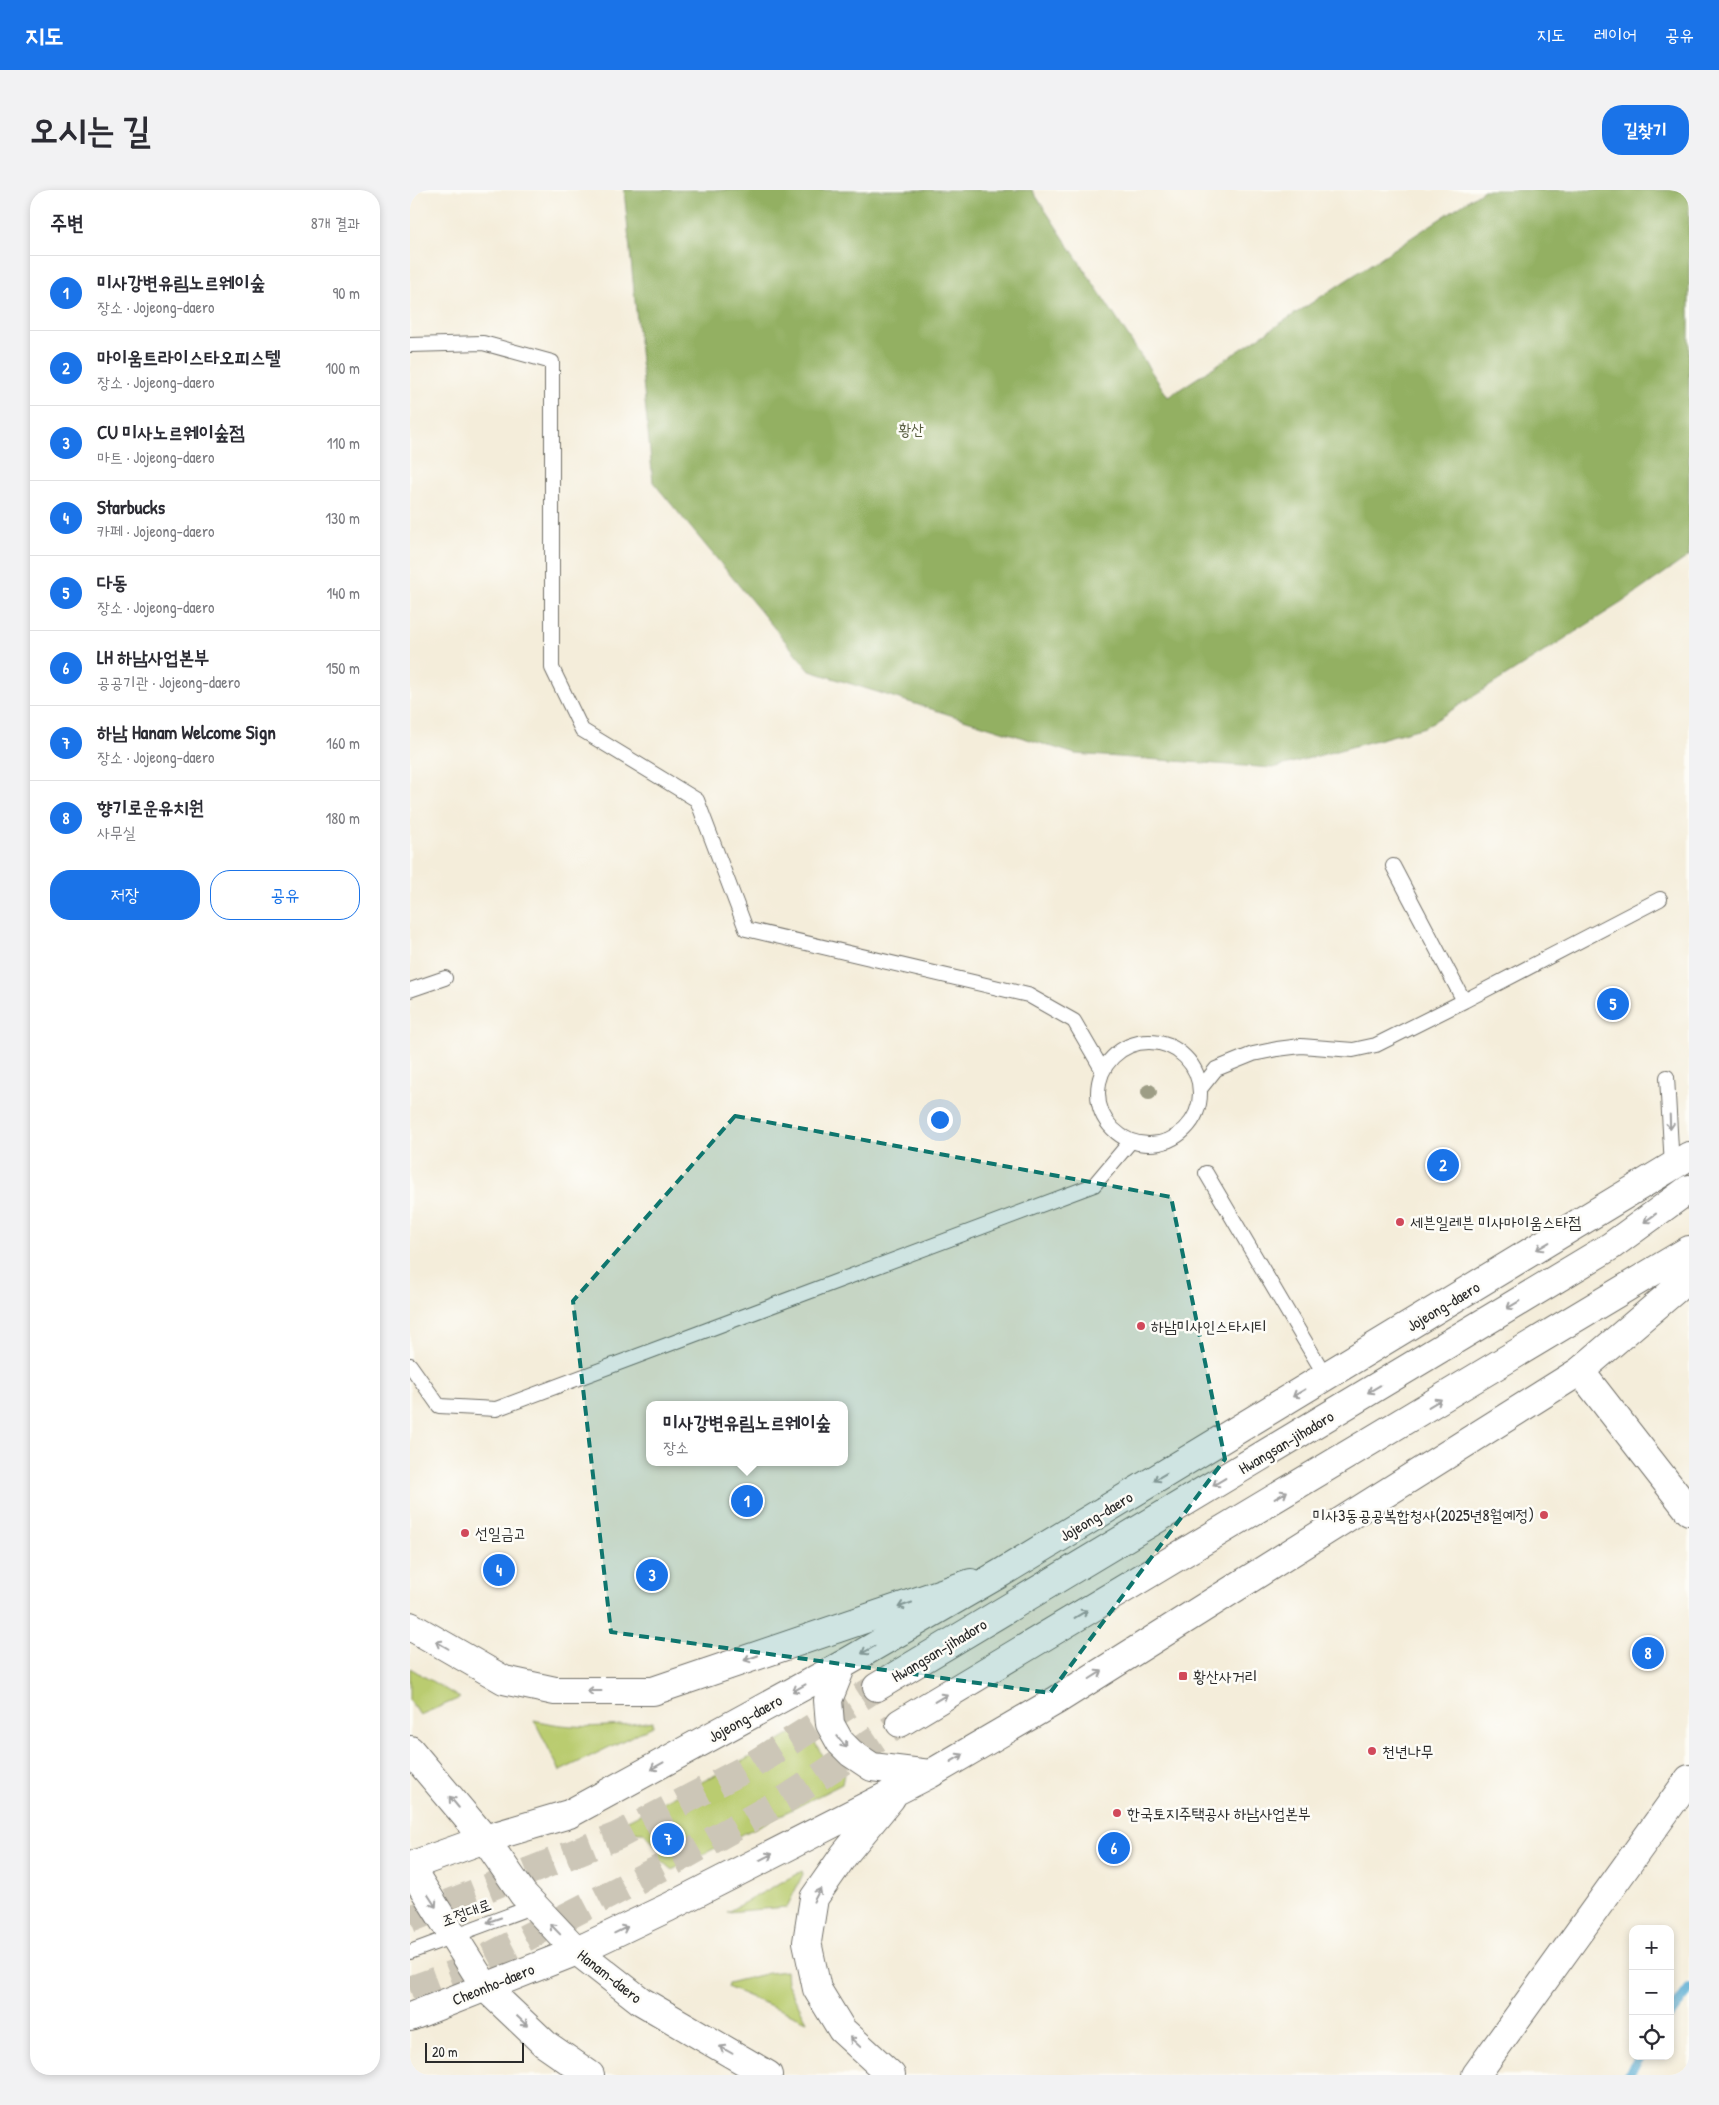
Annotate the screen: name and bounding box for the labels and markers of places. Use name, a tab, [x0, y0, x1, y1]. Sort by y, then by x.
pin: 5	[1597, 985, 1629, 1023]
pin: 2	[1427, 1146, 1459, 1184]
place label: 세븐일레븐 미사마이움스타점	[1410, 1211, 1581, 1233]
marker: 세븐일레븐 미사마이움스타점	[1394, 1216, 1406, 1228]
place label: 하남미사인스타시티	[1151, 1315, 1267, 1337]
marker: 하남미사인스타시티	[1135, 1320, 1147, 1332]
pin: 1	[731, 1482, 763, 1520]
place label: 미사3동공공복합청사(2025년8월예정)	[1312, 1504, 1534, 1526]
marker: 미사3동공공복합청사(2025년8월예정)	[1538, 1509, 1550, 1521]
place label: 선일금고	[475, 1522, 527, 1544]
marker: 선일금고	[459, 1527, 471, 1539]
pin: 4	[483, 1551, 515, 1589]
pin: 3	[636, 1556, 668, 1594]
pin: 8	[1632, 1634, 1664, 1672]
place label: 황산사거리	[1193, 1665, 1257, 1687]
marker: 황산사거리	[1177, 1670, 1189, 1682]
place label: 천년나무	[1382, 1740, 1434, 1762]
marker: 천년나무	[1366, 1745, 1378, 1757]
place label: 한국토지주택공사 하남사업본부	[1127, 1802, 1311, 1824]
marker: 한국토지주택공사 하남사업본부	[1111, 1807, 1123, 1819]
pin: 7	[652, 1820, 684, 1858]
pin: 6	[1098, 1829, 1130, 1867]

